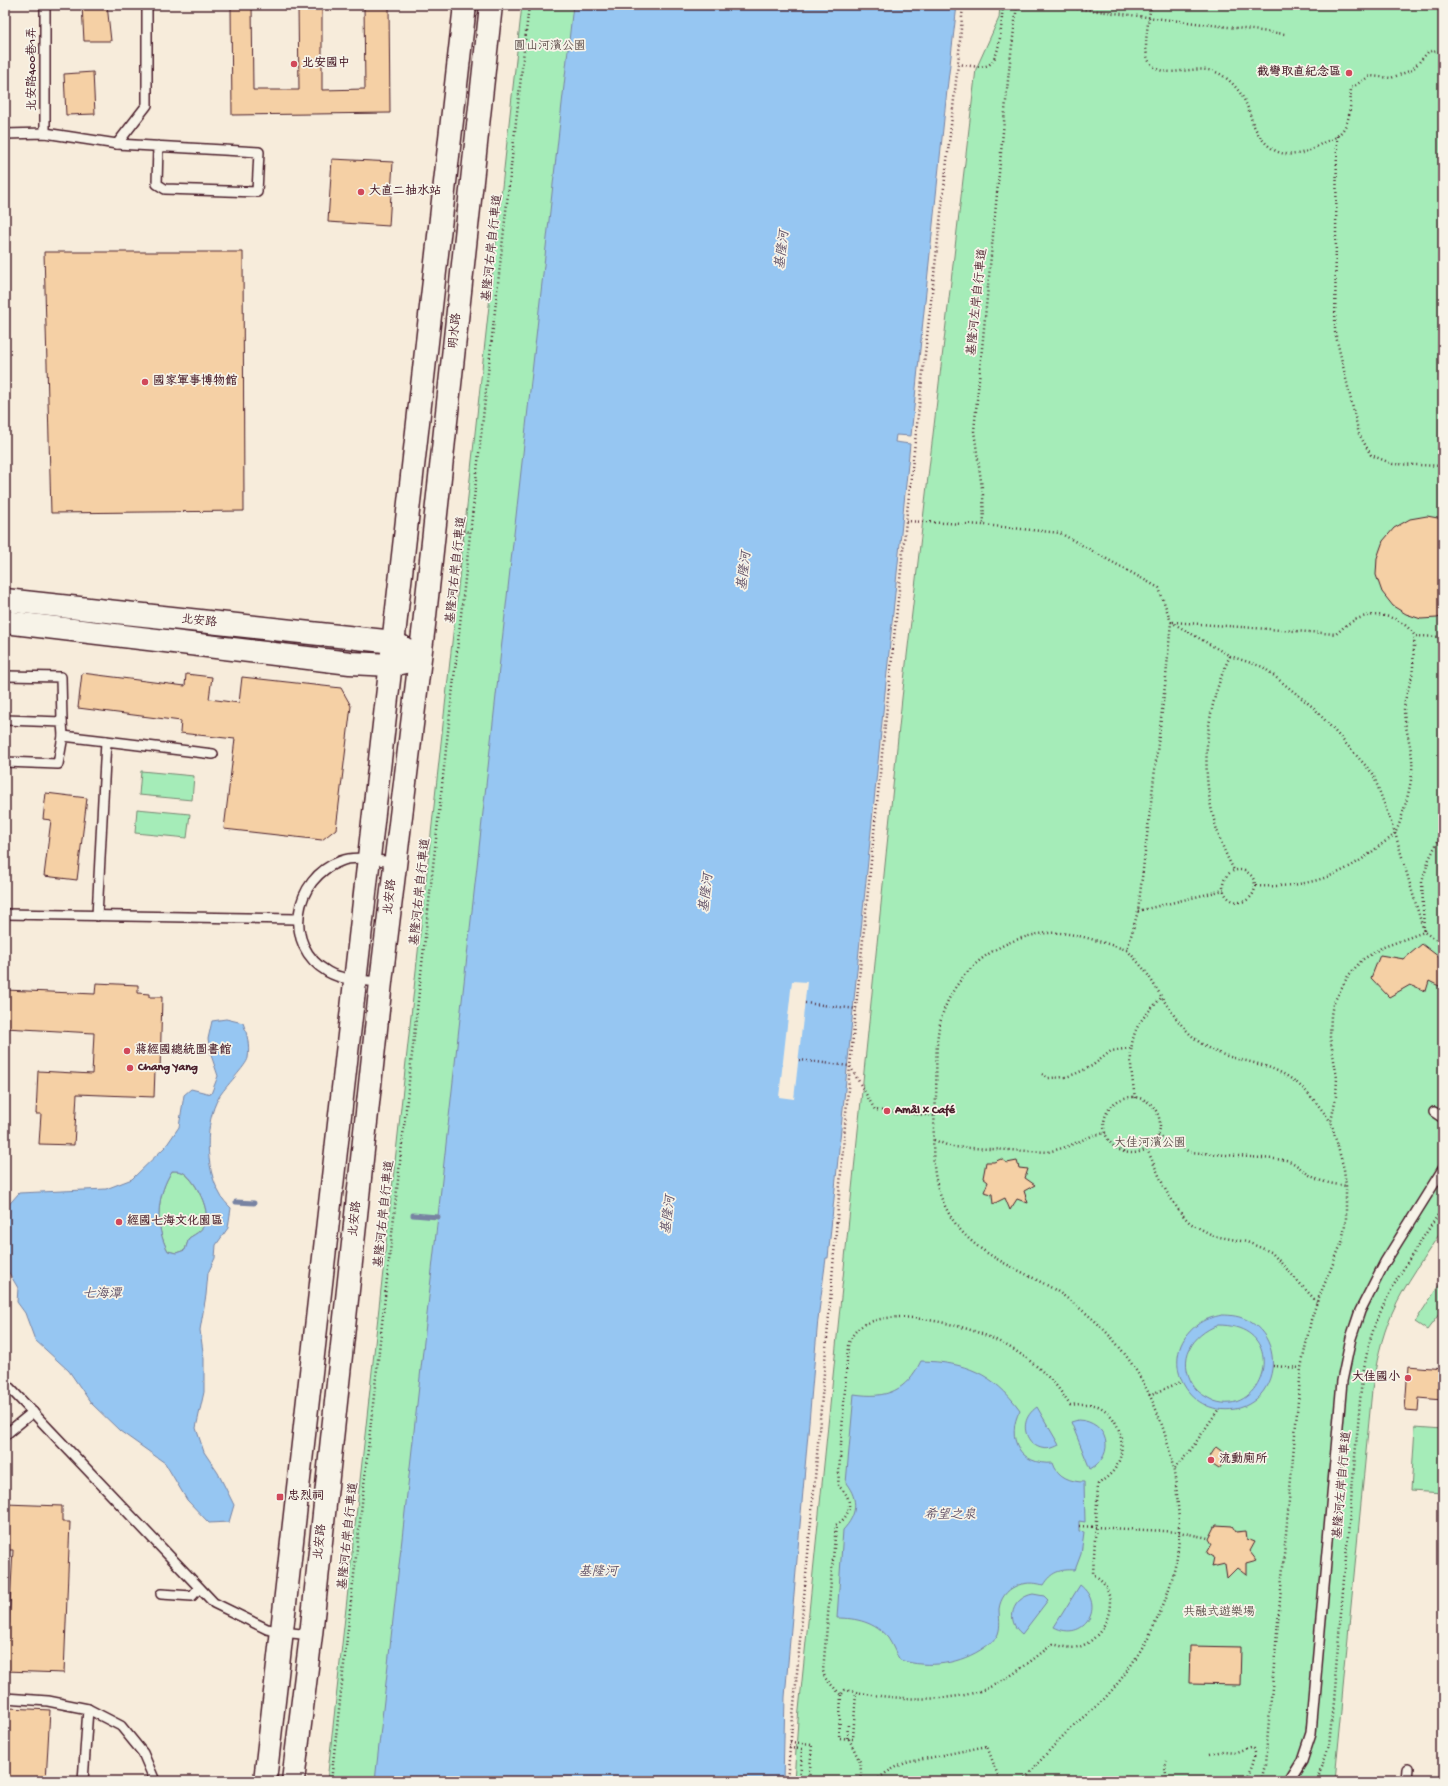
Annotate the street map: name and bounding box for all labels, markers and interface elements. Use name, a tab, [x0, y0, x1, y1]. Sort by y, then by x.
street label: 北安路400巷1弄	[25, 27, 40, 111]
park label: 圓山河濱公園	[514, 39, 586, 54]
place label: 北安國中	[302, 56, 350, 71]
marker: 北安國中	[289, 59, 299, 69]
place label: 截彎取直紀念區	[1257, 64, 1341, 80]
marker: 截彎取直紀念區	[1344, 68, 1354, 78]
place label: 大直二抽水站	[369, 183, 441, 199]
marker: 大直二抽水站	[356, 187, 366, 197]
street label: 基隆河右岸自行車道	[479, 193, 506, 302]
water label: 基隆河	[772, 228, 793, 270]
street label: 基隆河左岸自行車道	[964, 247, 991, 356]
street label: 明水路	[446, 312, 465, 350]
place label: 國家軍事博物館	[153, 373, 238, 389]
marker: 國家軍事博物館	[140, 377, 150, 387]
street label: 基隆河右岸自行車道	[443, 515, 470, 624]
water label: 基隆河	[734, 549, 755, 591]
street label: 北安路	[180, 612, 218, 631]
street label: 基隆河右岸自行車道	[407, 837, 434, 946]
water label: 基隆河	[696, 871, 717, 913]
street label: 北安路	[381, 878, 400, 916]
place label: 蔣經國總統圖書館	[135, 1042, 232, 1058]
marker: 蔣經國總統圖書館	[122, 1046, 132, 1056]
place label: Chang Yang	[137, 1061, 198, 1075]
marker: Chang Yang	[125, 1063, 135, 1073]
place label: Amål x Café	[894, 1104, 956, 1118]
marker: Amål x Café	[882, 1106, 892, 1116]
park label: 大佳河濱公園	[1114, 1135, 1186, 1151]
street label: 基隆河右岸自行車道	[371, 1159, 398, 1268]
water label: 基隆河	[658, 1193, 679, 1235]
street label: 北安路	[346, 1200, 365, 1238]
place label: 經國七海文化園區	[127, 1214, 223, 1229]
marker: 經國七海文化園區	[114, 1217, 124, 1227]
water label: 七海潭	[82, 1286, 122, 1302]
place label: 大佳國小	[1352, 1369, 1400, 1385]
marker: 大佳國小	[1403, 1373, 1413, 1383]
street label: 基隆河左岸自行車道	[1330, 1431, 1355, 1539]
place label: 流動廁所	[1219, 1452, 1268, 1467]
marker: 流動廁所	[1206, 1455, 1216, 1465]
street label: 基隆河右岸自行車道	[335, 1481, 362, 1590]
place label: 忠烈祠	[288, 1489, 324, 1504]
marker: 忠烈祠	[275, 1492, 285, 1502]
water label: 希望之泉	[924, 1507, 976, 1523]
street label: 北安路	[311, 1523, 330, 1561]
water label: 基隆河	[578, 1564, 619, 1580]
park label: 共融式遊樂場	[1183, 1604, 1255, 1620]

